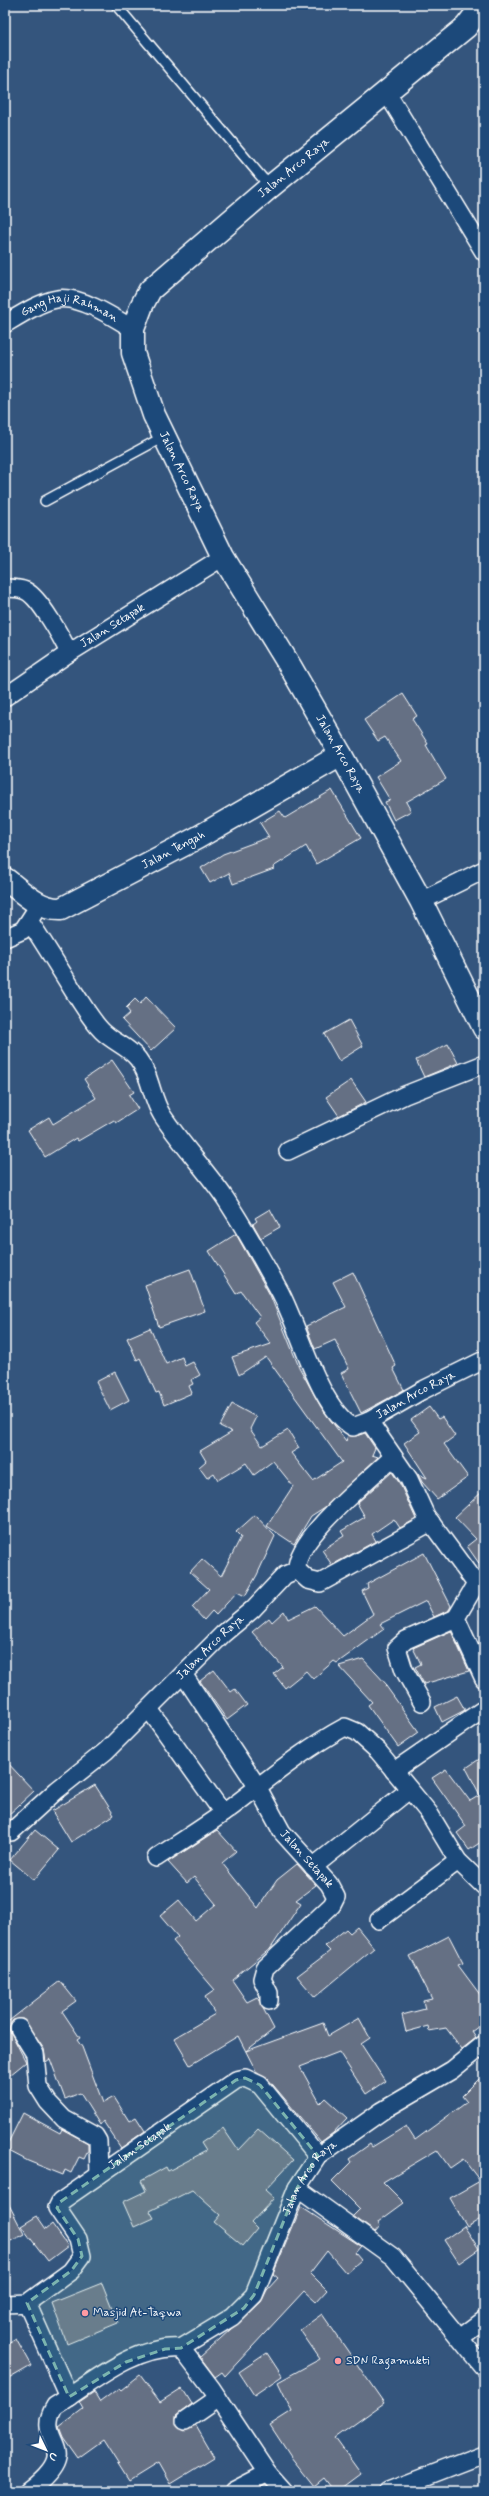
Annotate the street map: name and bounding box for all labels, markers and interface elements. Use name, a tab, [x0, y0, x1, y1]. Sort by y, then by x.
street label: Jalan Arco Raya	[255, 134, 334, 202]
street label: Gang Haji Rahman	[18, 290, 122, 327]
street label: Jalan Arco Raya	[155, 428, 208, 516]
street label: Jalan Setapak	[77, 600, 148, 652]
street label: Jalan Arco Raya	[311, 711, 369, 797]
street label: Jalan Tengah	[139, 827, 208, 873]
street label: Jalan Arco Raya	[373, 1367, 459, 1423]
street label: Jalan Arco Raya	[173, 1611, 249, 1684]
street label: Jalan Setapak	[276, 1826, 337, 1892]
street label: Jalan Setapak	[105, 2119, 175, 2174]
street label: Jalan Arco Raya	[279, 2136, 341, 2217]
place label: Masjid At-Taqwa	[93, 2305, 181, 2321]
marker: Masjid At-Taqwa	[80, 2308, 90, 2318]
place label: SDN Ragamukti	[346, 2353, 430, 2370]
marker: SDN Ragamukti	[333, 2356, 343, 2366]
north arrow	[26, 2430, 66, 2470]
text: U	[45, 2449, 60, 2464]

